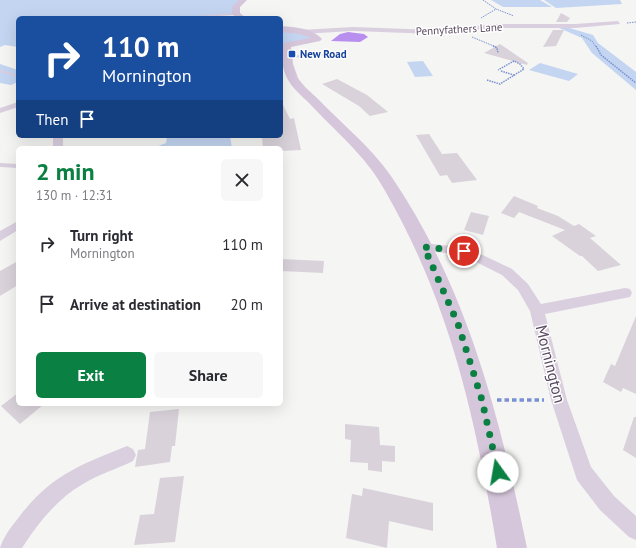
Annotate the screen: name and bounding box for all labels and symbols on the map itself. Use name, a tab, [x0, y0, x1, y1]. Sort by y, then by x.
street label: Pennyfathers Lane	[415, 20, 503, 38]
place label: New Road	[300, 47, 347, 61]
marker: New Road	[287, 49, 297, 59]
pin	[447, 234, 481, 268]
street label: Mornington	[532, 323, 570, 405]
position arrow	[477, 451, 519, 493]

